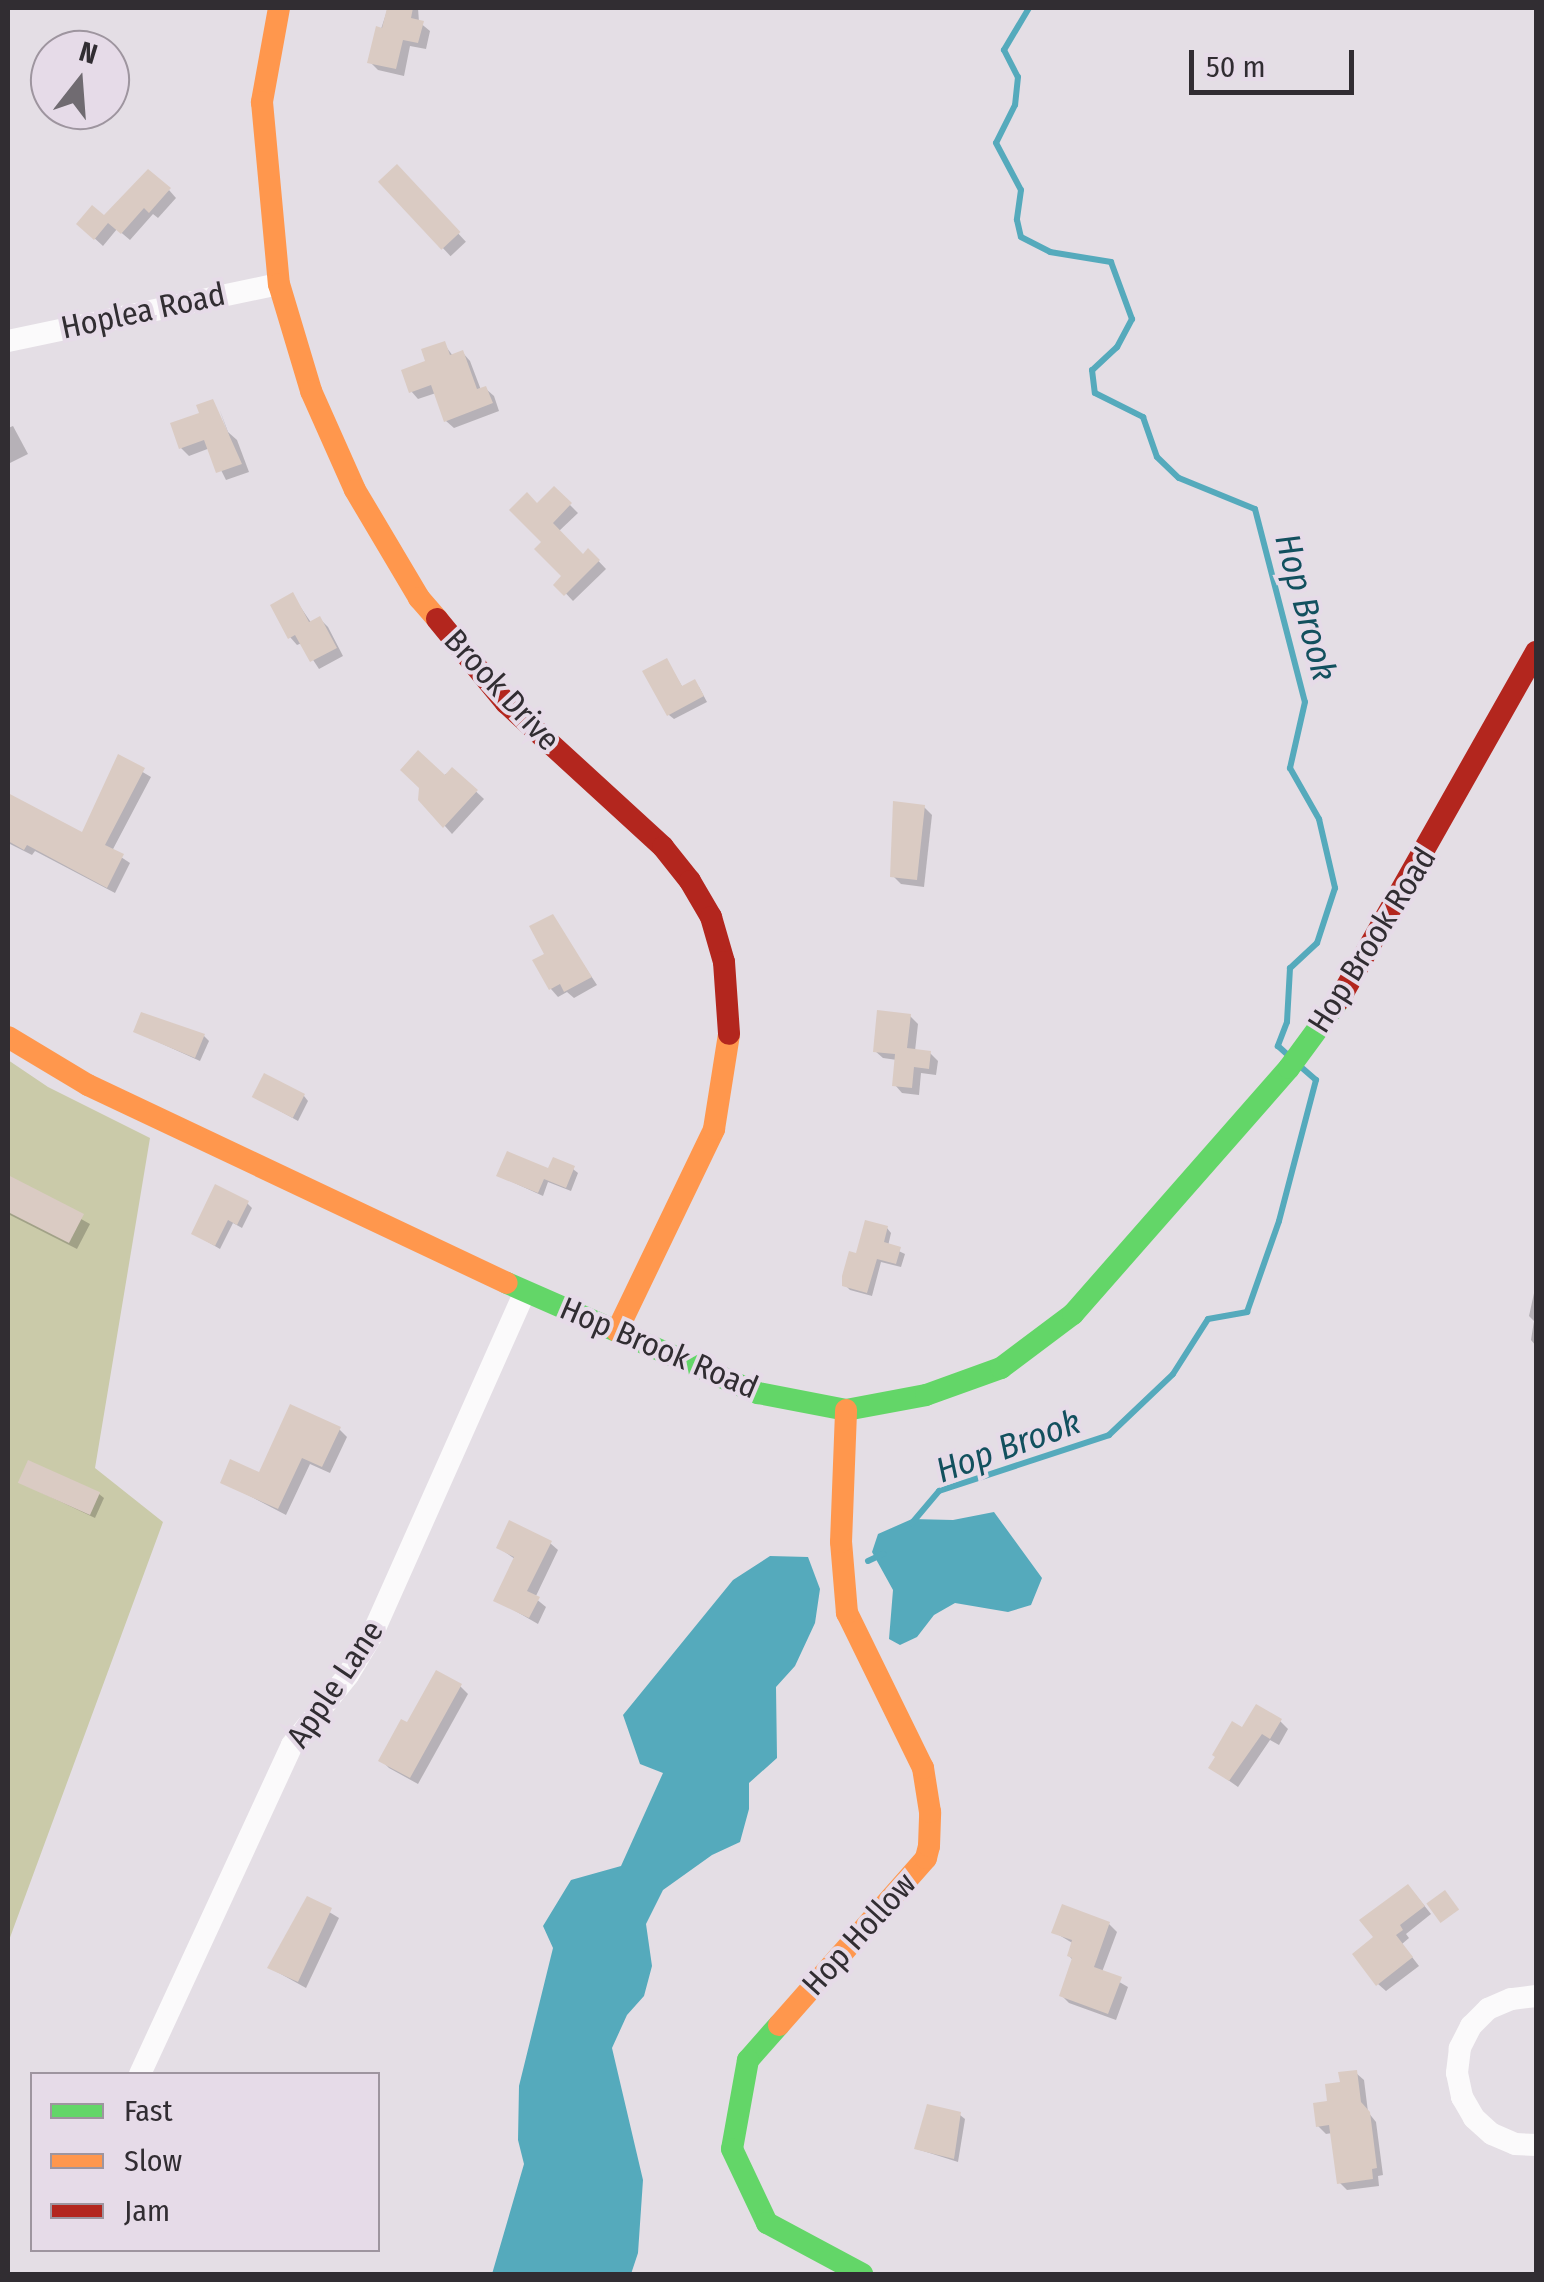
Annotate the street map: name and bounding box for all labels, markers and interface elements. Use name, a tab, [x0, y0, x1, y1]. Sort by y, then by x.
north arrow	[30, 30, 130, 130]
scale bar	[1194, 30, 1359, 92]
text: N	[75, 35, 101, 71]
text: 50 m	[1206, 49, 1266, 85]
street label: Hoplea Road	[58, 275, 228, 347]
water label: Hop Brook	[1266, 529, 1346, 685]
street label: Brook Drive	[436, 621, 568, 759]
street label: Hop Brook Road	[1300, 840, 1444, 1040]
street label: Hop Brook Road	[554, 1289, 764, 1407]
water label: Hop Brook	[930, 1401, 1086, 1491]
street label: Apple Lane	[279, 1613, 391, 1755]
street label: Hop Hollow	[794, 1865, 924, 2003]
legend	[30, 2072, 380, 2252]
text: Fast	[124, 2093, 172, 2129]
text: Slow	[124, 2143, 182, 2179]
text: Jam	[124, 2193, 170, 2229]

